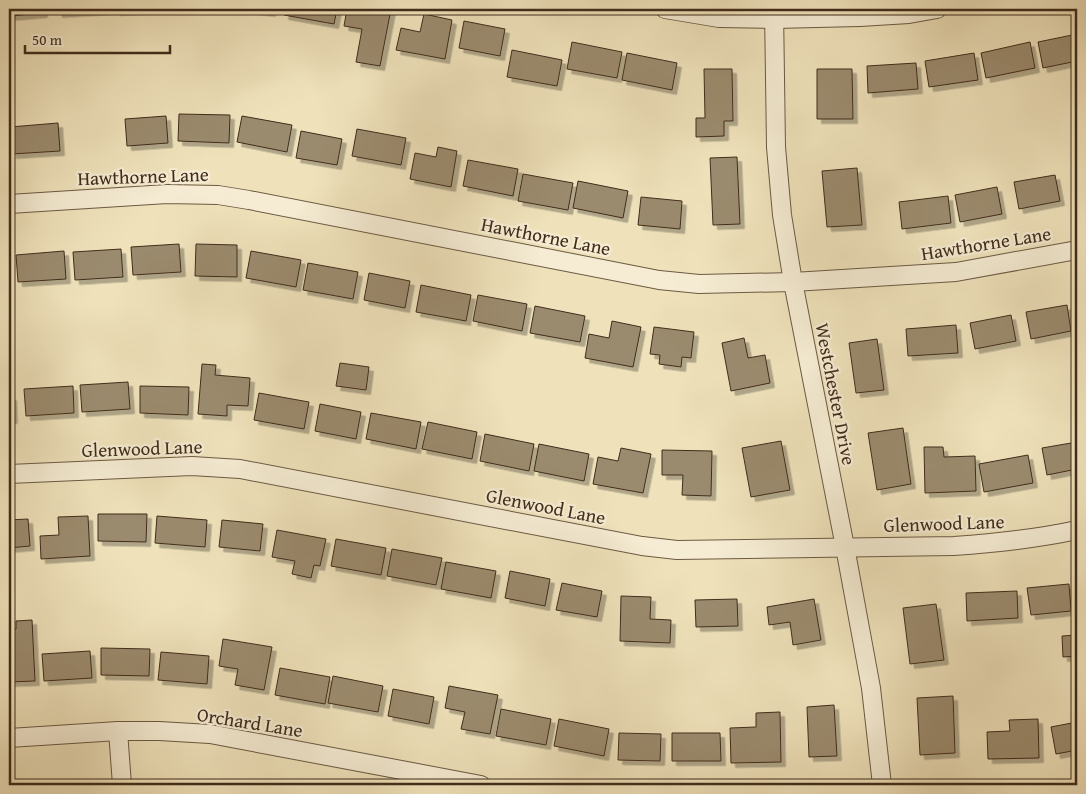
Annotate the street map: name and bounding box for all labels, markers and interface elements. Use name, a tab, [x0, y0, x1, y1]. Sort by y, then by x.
scale bar	[25, 22, 170, 54]
text: 50 m	[32, 29, 63, 50]
street label: Hawthorne Lane	[77, 160, 209, 192]
street label: Hawthorne Lane	[479, 210, 613, 262]
street label: Hawthorne Lane	[919, 219, 1053, 267]
street label: Westchester Drive	[809, 321, 864, 467]
street label: Glenwood Lane	[81, 432, 203, 464]
street label: Glenwood Lane	[484, 481, 608, 531]
street label: Glenwood Lane	[883, 507, 1005, 539]
street label: Orchard Lane	[195, 700, 305, 744]

